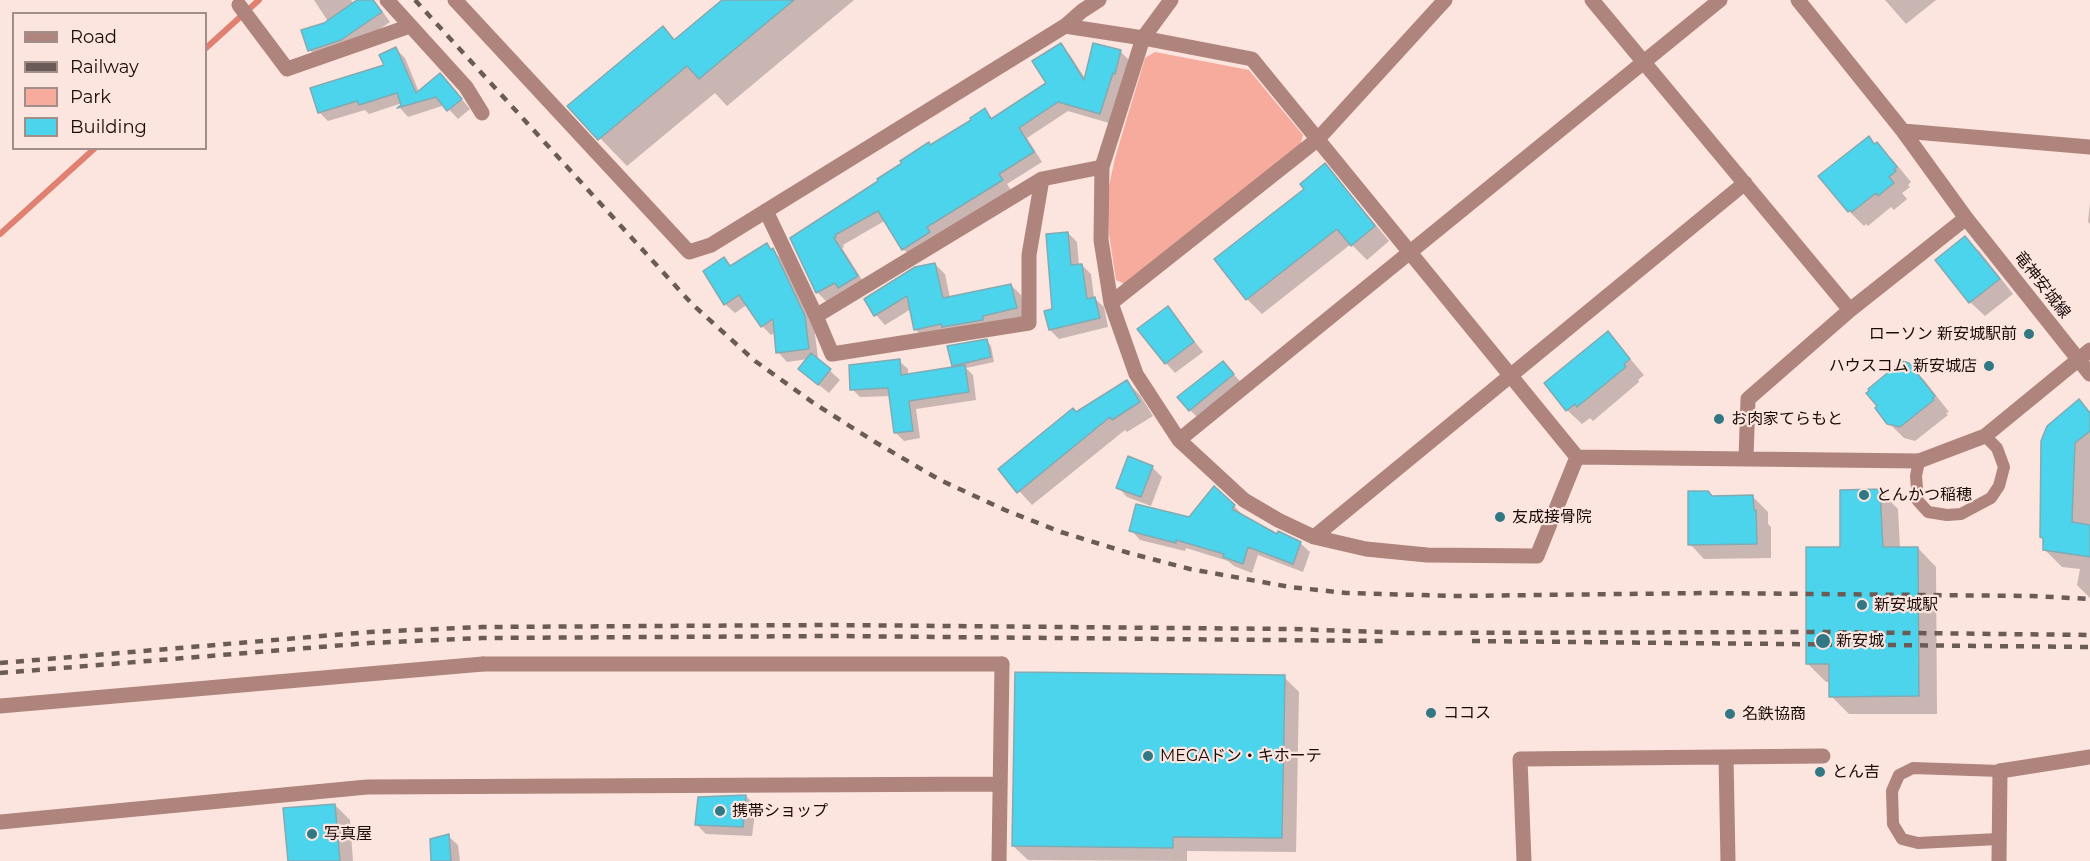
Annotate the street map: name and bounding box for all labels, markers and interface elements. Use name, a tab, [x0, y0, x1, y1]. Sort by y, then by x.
legend	[12, 12, 207, 150]
text: Road	[70, 26, 117, 48]
text: Railway	[70, 56, 139, 78]
text: Park	[70, 86, 111, 108]
text: Building	[70, 116, 147, 138]
street label: 竜神安城線	[2010, 248, 2074, 322]
place label: ローソン 新安城駅前	[1869, 324, 2017, 344]
marker: ローソン 新安城駅前	[2022, 327, 2036, 341]
place label: ハウスコム 新安城店	[1829, 356, 1977, 376]
marker: ハウスコム 新安城店	[1982, 359, 1996, 373]
place label: お肉家てらもと	[1731, 409, 1843, 429]
marker: お肉家てらもと	[1712, 412, 1726, 426]
place label: とんかつ稲穂	[1876, 485, 1972, 505]
marker: とんかつ稲穂	[1857, 488, 1871, 502]
place label: 友成接骨院	[1512, 507, 1592, 527]
marker: 友成接骨院	[1493, 510, 1507, 524]
place label: 新安城駅	[1874, 595, 1938, 615]
marker: 新安城駅	[1855, 598, 1869, 612]
place label: 新安城	[1836, 631, 1884, 651]
marker: 新安城	[1814, 632, 1832, 650]
place label: ココス	[1443, 703, 1491, 723]
place label: 名鉄協商	[1742, 704, 1806, 724]
marker: ココス	[1424, 706, 1438, 720]
marker: 名鉄協商	[1723, 707, 1737, 721]
place label: MEGAドン・キホーテ	[1160, 746, 1322, 766]
marker: MEGAドン・キホーテ	[1141, 749, 1155, 763]
place label: とん吉	[1832, 762, 1880, 782]
marker: とん吉	[1813, 765, 1827, 779]
place label: 携帯ショップ	[732, 801, 828, 821]
marker: 携帯ショップ	[713, 804, 727, 818]
place label: 写真屋	[324, 824, 372, 844]
marker: 写真屋	[305, 827, 319, 841]

